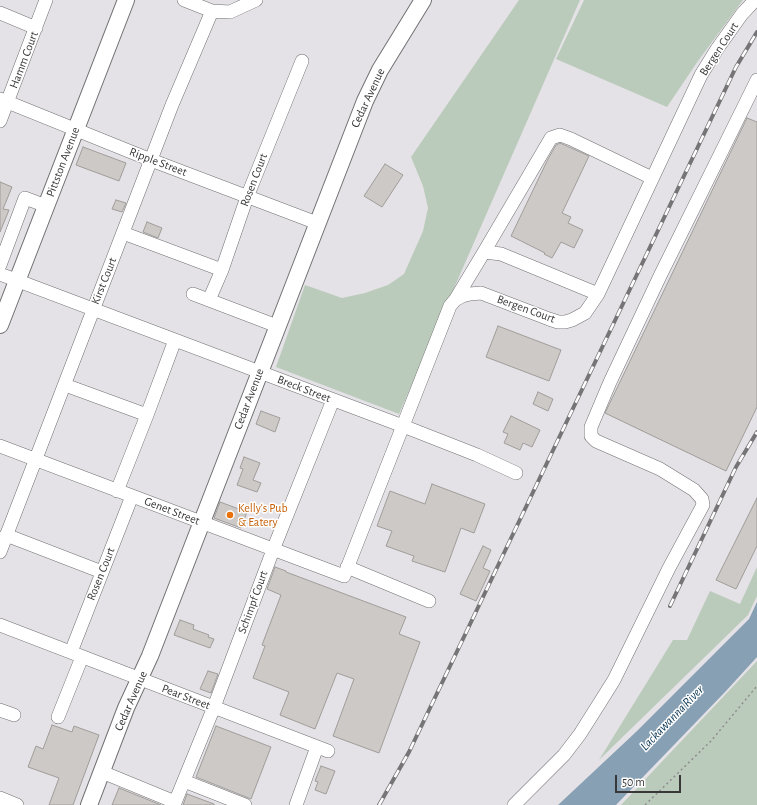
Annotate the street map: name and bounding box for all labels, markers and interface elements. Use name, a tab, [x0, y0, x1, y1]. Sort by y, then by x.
street label: Bergen Court	[696, 20, 742, 78]
street label: Hamm Court	[7, 29, 41, 91]
street label: Cedar Avenue	[348, 66, 388, 130]
street label: Pittston Avenue	[43, 125, 83, 199]
street label: Ripple Street	[127, 144, 189, 180]
street label: Rosen Court	[237, 151, 271, 209]
street label: Kirst Court	[88, 255, 120, 307]
street label: Bergen Court	[495, 292, 557, 326]
street label: Cedar Avenue	[231, 367, 267, 431]
street label: Breck Street	[275, 372, 333, 406]
street label: Genet Street	[142, 494, 202, 528]
place label: Kelly's Pub & Eatery	[238, 501, 288, 529]
marker: Kelly's Pub & Eatery	[225, 510, 235, 520]
street label: Rosen Court	[84, 545, 118, 603]
street label: Schimpf Court	[235, 569, 271, 635]
street label: Cedar Avenue	[111, 669, 151, 733]
street label: Pear Street	[160, 681, 212, 713]
water label: Lackawanna River	[637, 682, 707, 754]
scale bar	[617, 767, 683, 793]
text: 50 m	[622, 776, 645, 788]

